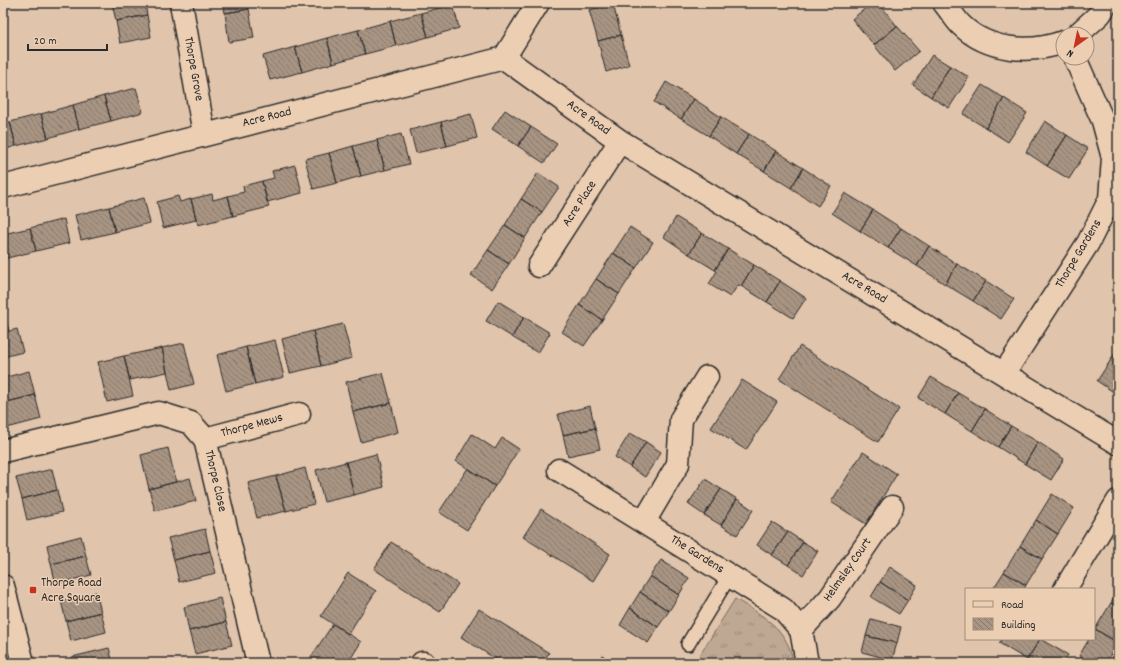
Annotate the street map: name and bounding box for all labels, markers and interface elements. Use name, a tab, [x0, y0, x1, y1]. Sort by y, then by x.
scale bar	[28, 26, 107, 52]
north arrow	[1055, 26, 1095, 66]
text: 20 m	[34, 33, 57, 50]
street label: Thorpe Grove	[178, 35, 208, 103]
text: N	[1064, 44, 1077, 61]
street label: Acre Road	[562, 96, 614, 140]
street label: Acre Road	[240, 103, 294, 133]
street label: Acre Place	[558, 177, 602, 231]
street label: Thorpe Gardens	[1051, 216, 1107, 292]
street label: Acre Road	[838, 267, 890, 309]
street label: Thorpe Mews	[219, 409, 285, 443]
street label: Thorpe Close	[199, 448, 231, 514]
street label: The Gardens	[666, 531, 728, 579]
street label: Helmsley Court	[819, 534, 877, 606]
place label: Thorpe Road Acre Square	[41, 574, 102, 608]
marker: Thorpe Road Acre Square	[28, 585, 38, 595]
legend	[965, 588, 1095, 640]
text: Road	[1001, 597, 1023, 614]
text: Building	[1001, 617, 1036, 634]

